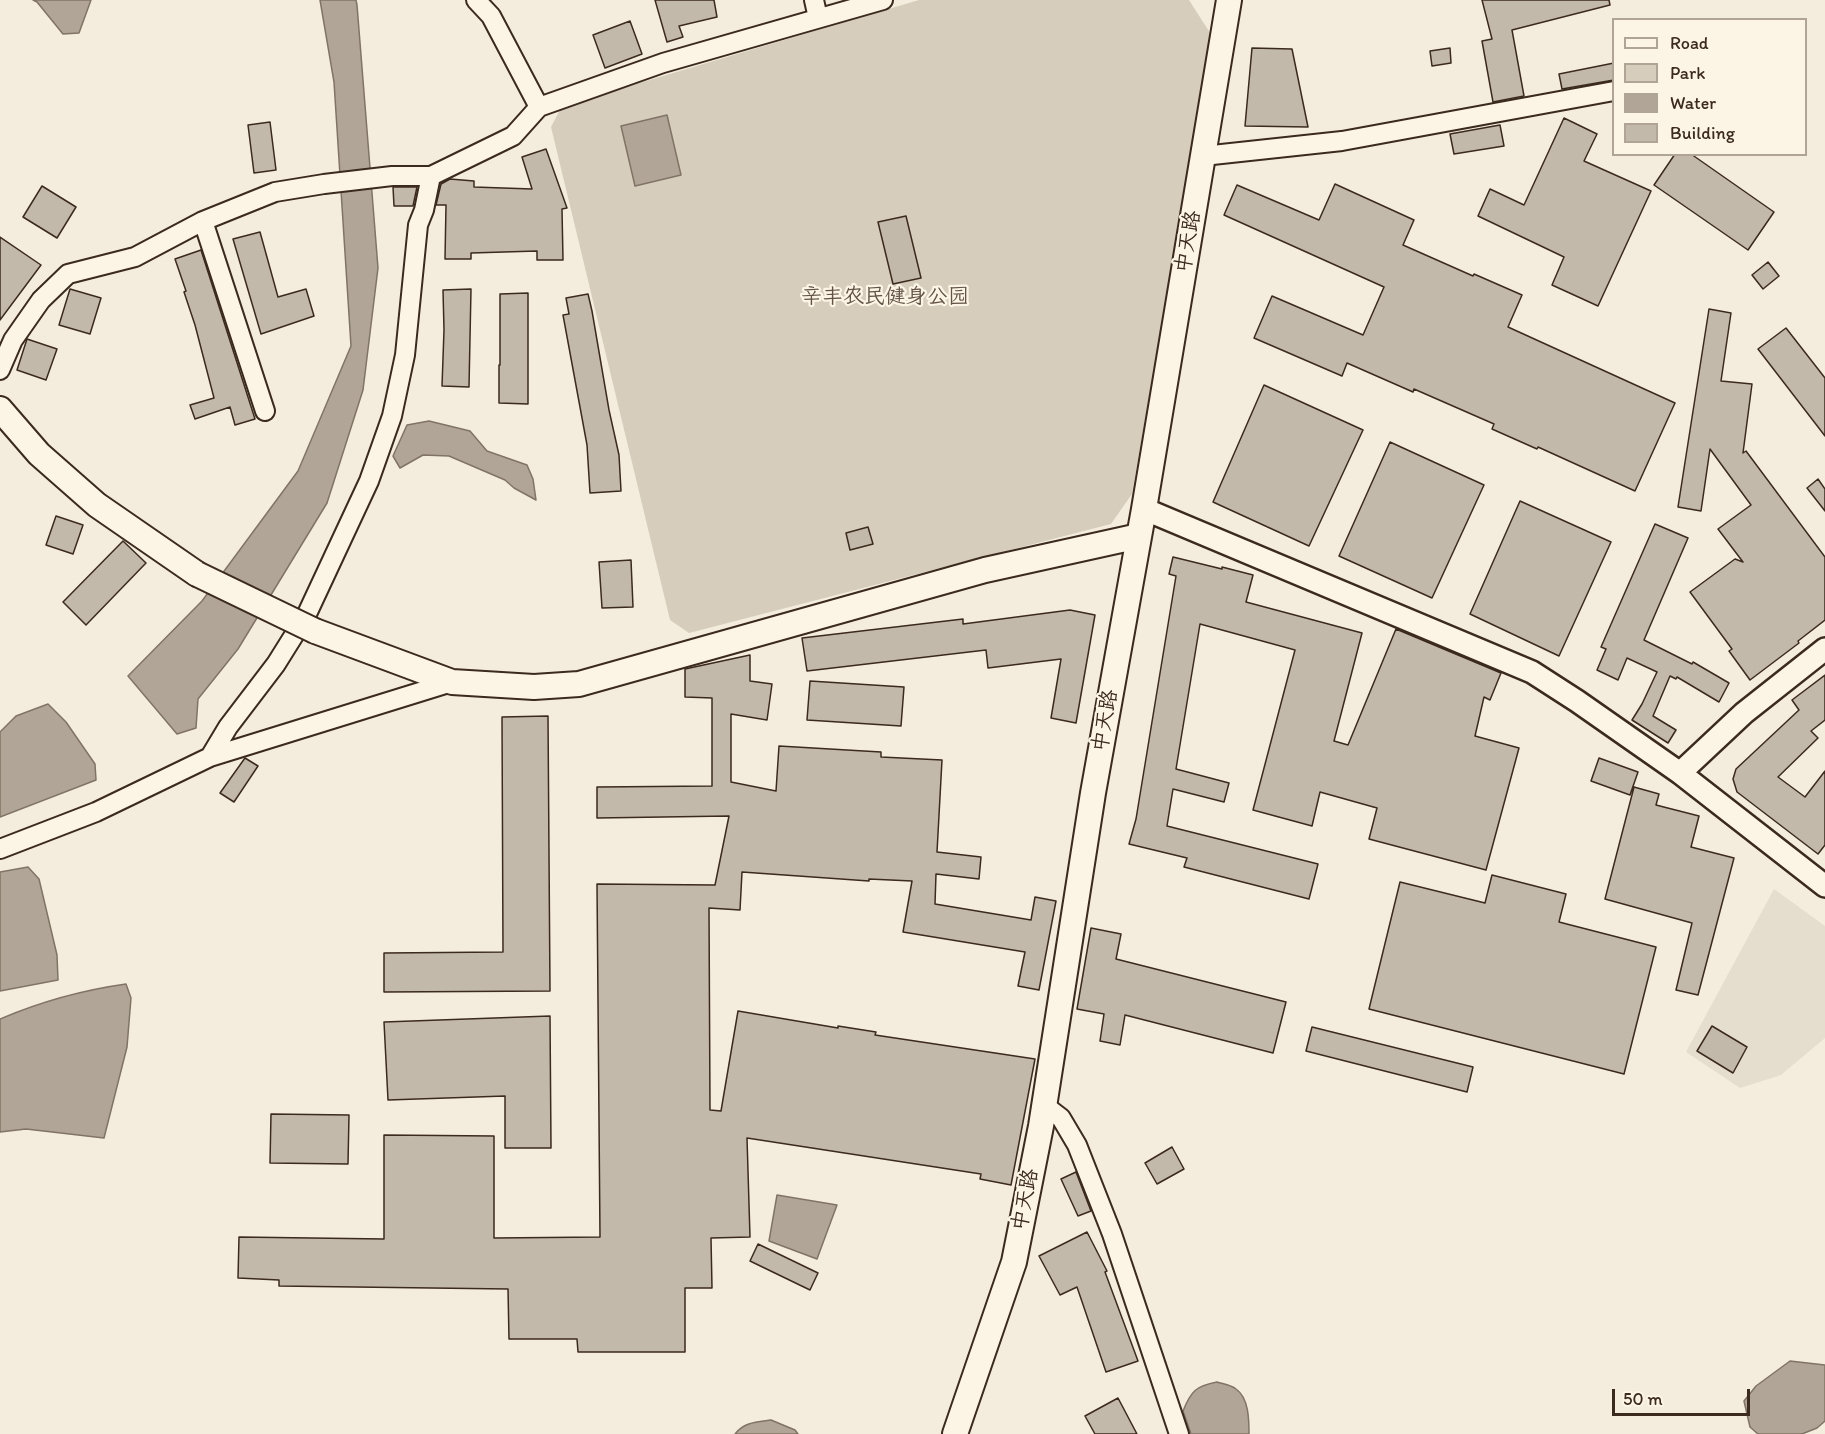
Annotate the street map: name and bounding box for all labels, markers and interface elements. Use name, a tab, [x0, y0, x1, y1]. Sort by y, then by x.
legend	[1612, 18, 1807, 156]
text: Road	[1670, 32, 1709, 54]
text: Park	[1670, 62, 1705, 84]
text: Water	[1670, 92, 1716, 114]
text: Building	[1670, 122, 1735, 144]
street label: 中天路	[1171, 209, 1207, 275]
park label: 辛丰农民健身公园	[801, 285, 969, 311]
street label: 中天路	[1088, 688, 1124, 754]
street label: 中天路	[1008, 1167, 1044, 1233]
scale bar	[1615, 1377, 1753, 1415]
text: 50 m	[1623, 1388, 1663, 1410]

